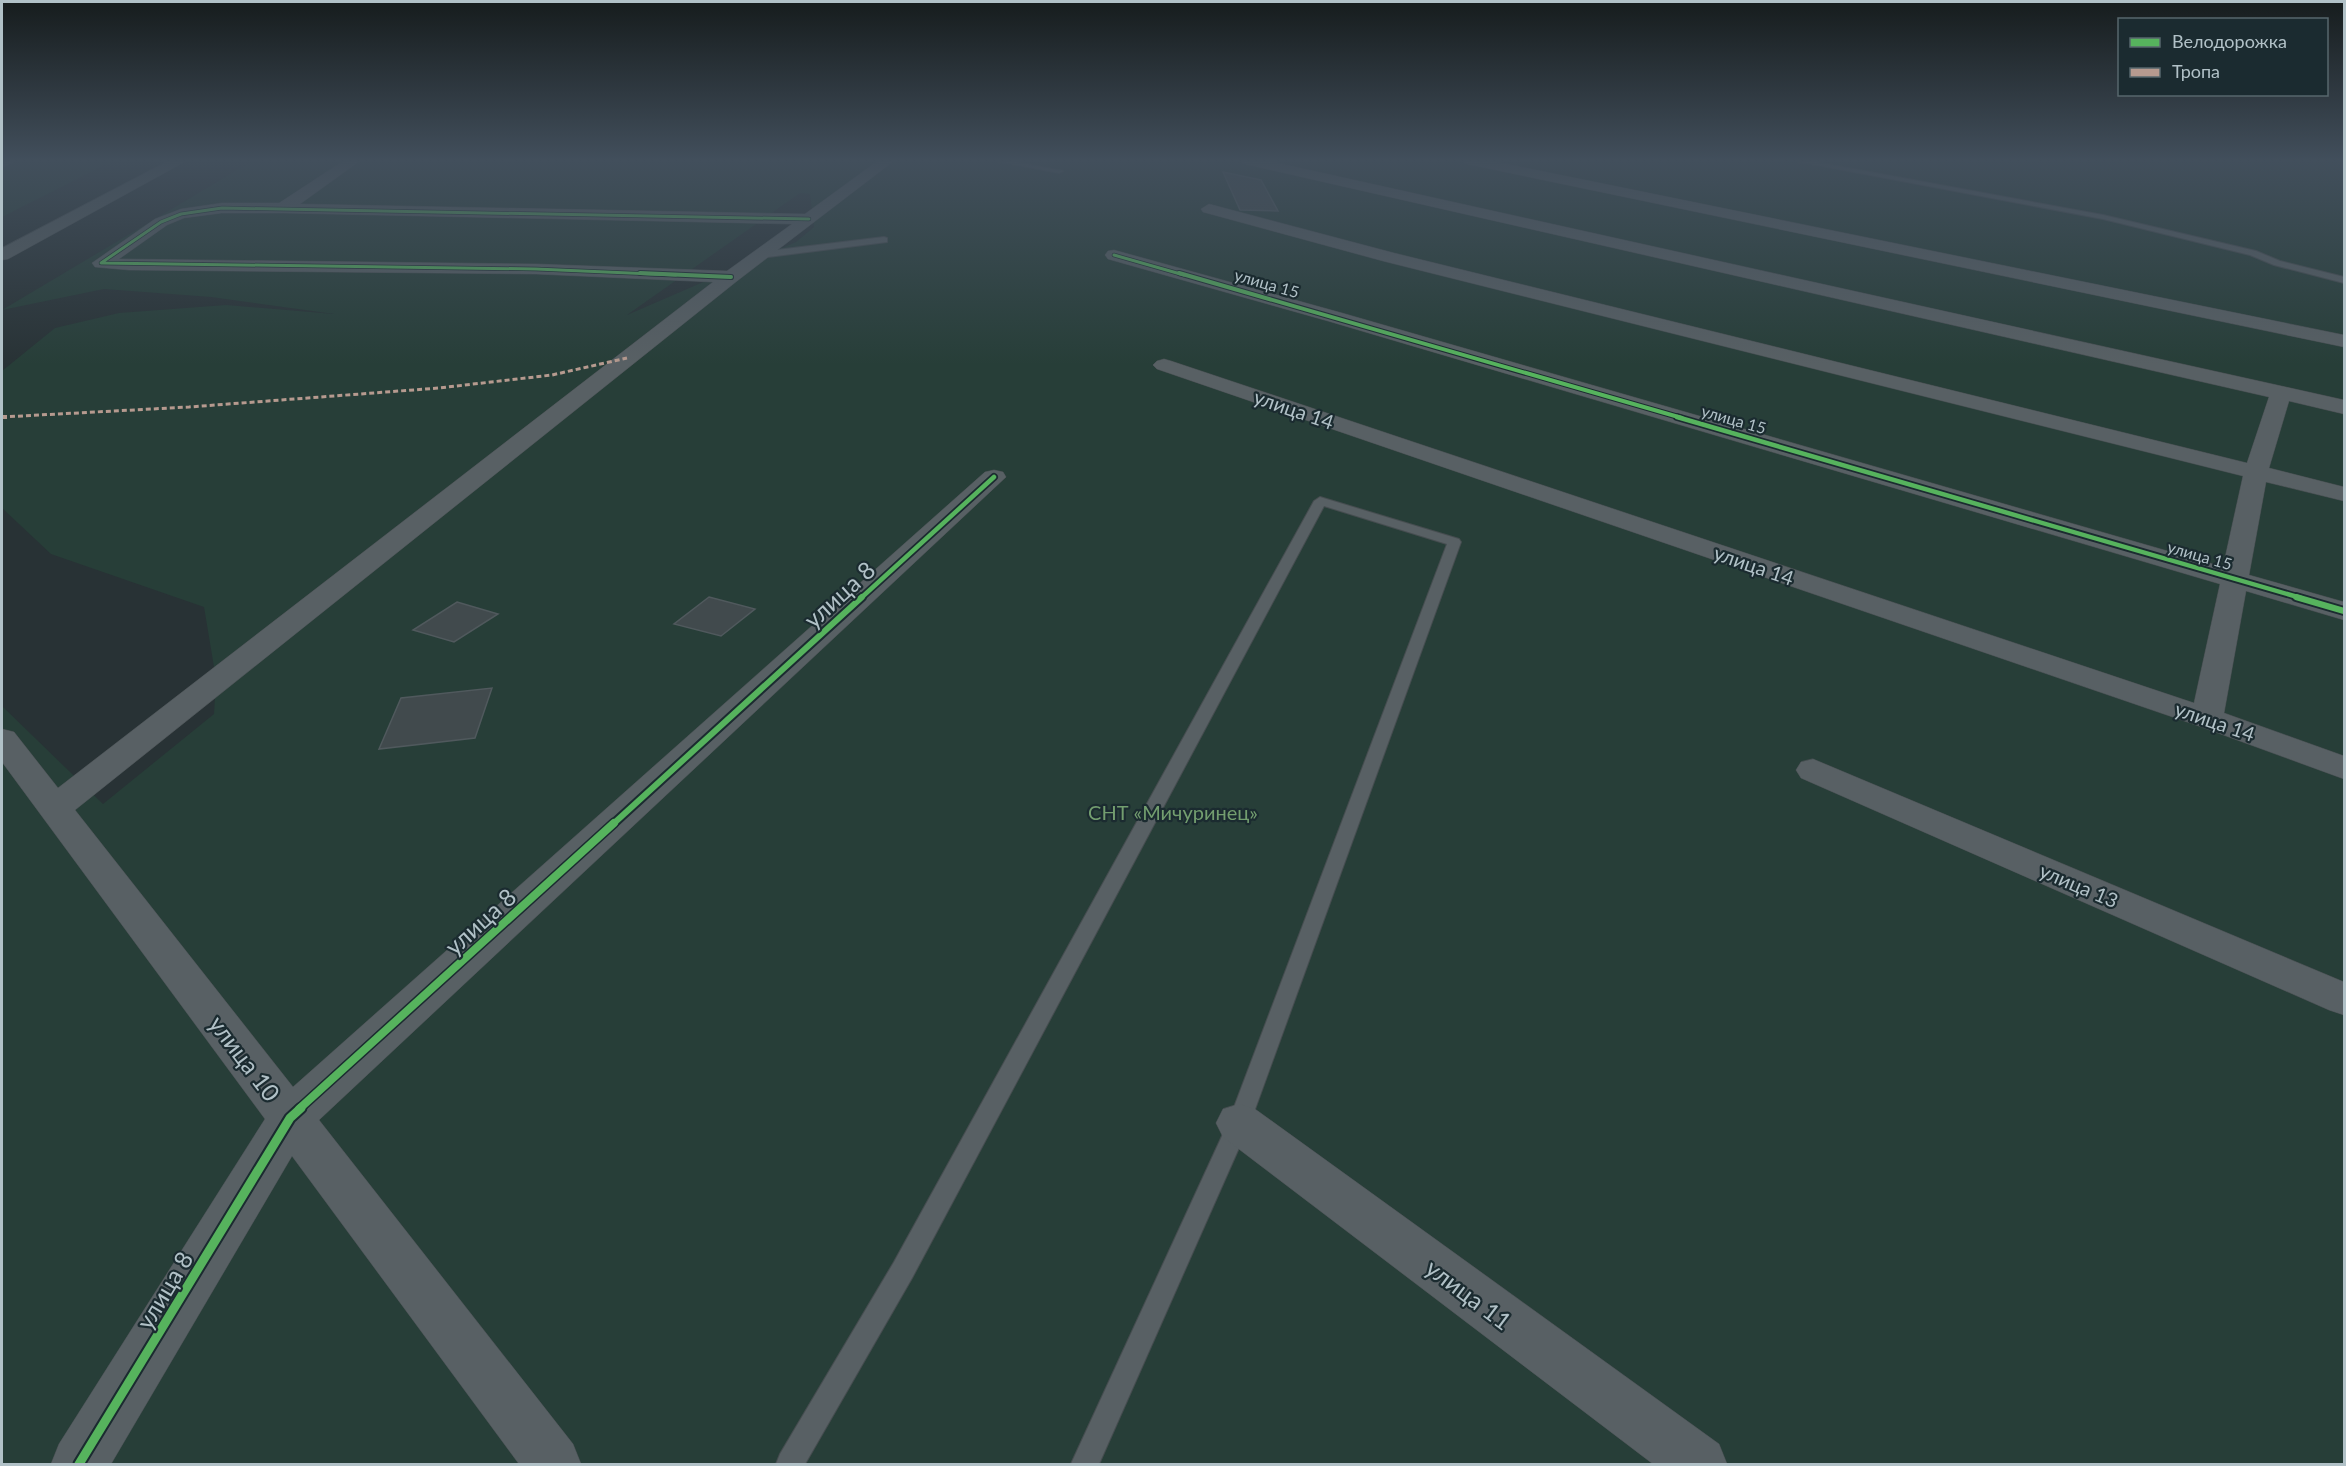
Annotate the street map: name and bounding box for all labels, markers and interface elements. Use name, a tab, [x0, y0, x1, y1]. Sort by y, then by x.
legend	[2118, 18, 2328, 96]
text: Велодорожка	[2172, 30, 2287, 52]
text: Тропа	[2172, 60, 2220, 82]
street label: улица 15	[1232, 265, 1302, 301]
street label: улица 14	[1251, 384, 1337, 434]
street label: улица 15	[1699, 401, 1769, 437]
street label: улица 15	[2165, 537, 2235, 573]
street label: улица 14	[1711, 540, 1797, 590]
street label: улица 8	[797, 555, 881, 633]
street label: улица 14	[2172, 696, 2258, 746]
park label: СНТ «Мичуринец»	[1088, 800, 1258, 824]
street label: улица 13	[2036, 858, 2122, 912]
street label: улица 8	[438, 882, 522, 960]
street label: улица 10	[203, 1010, 287, 1107]
street label: улица 8	[130, 1246, 198, 1334]
street label: улица 11	[1421, 1252, 1517, 1336]

